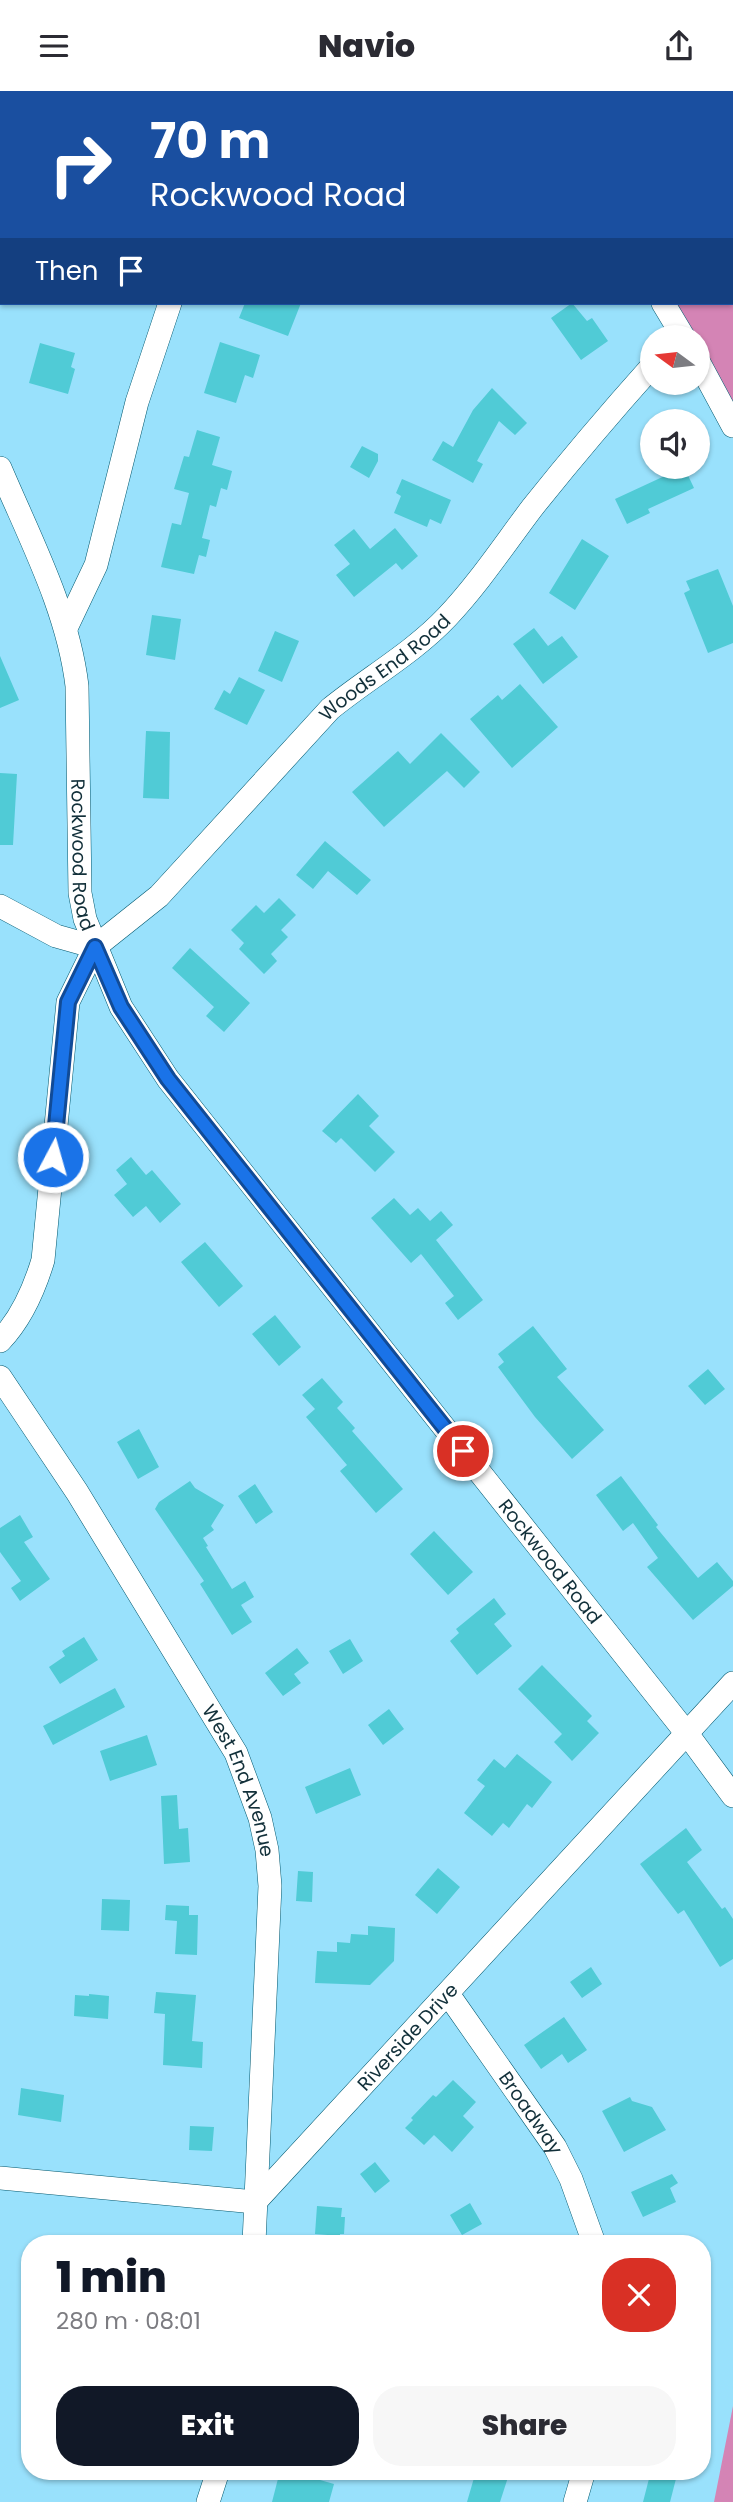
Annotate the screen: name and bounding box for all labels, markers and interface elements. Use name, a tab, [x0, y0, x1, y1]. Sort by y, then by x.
text: Navio	[318, 23, 415, 68]
icon: menu	[35, 27, 73, 65]
icon: share	[660, 27, 698, 65]
text: 70 m	[150, 107, 270, 175]
icon: right	[35, 119, 126, 210]
text: Rockwood Road	[150, 172, 406, 217]
icon: arrive	[112, 252, 150, 290]
text: Then	[35, 253, 98, 289]
north arrow	[640, 325, 710, 395]
map controls	[640, 325, 710, 479]
button: sound	[640, 409, 710, 479]
street label: Woods End Road	[312, 608, 456, 726]
street label: Rockwood Road	[65, 779, 102, 935]
position arrow	[16, 1120, 90, 1194]
pin	[433, 1421, 493, 1481]
icon: arrive	[444, 1432, 482, 1470]
street label: Rockwood Road	[492, 1493, 608, 1629]
street label: West End Avenue	[196, 1699, 281, 1858]
street label: Riverside Drive	[351, 1977, 464, 2096]
street label: Broadway	[493, 2066, 570, 2159]
text: 1 min	[56, 2248, 167, 2307]
button: close	[602, 2258, 676, 2332]
text: 280 m · 08:01	[56, 2305, 201, 2337]
button: Exit	[56, 2386, 359, 2466]
button: Share	[373, 2386, 676, 2466]

